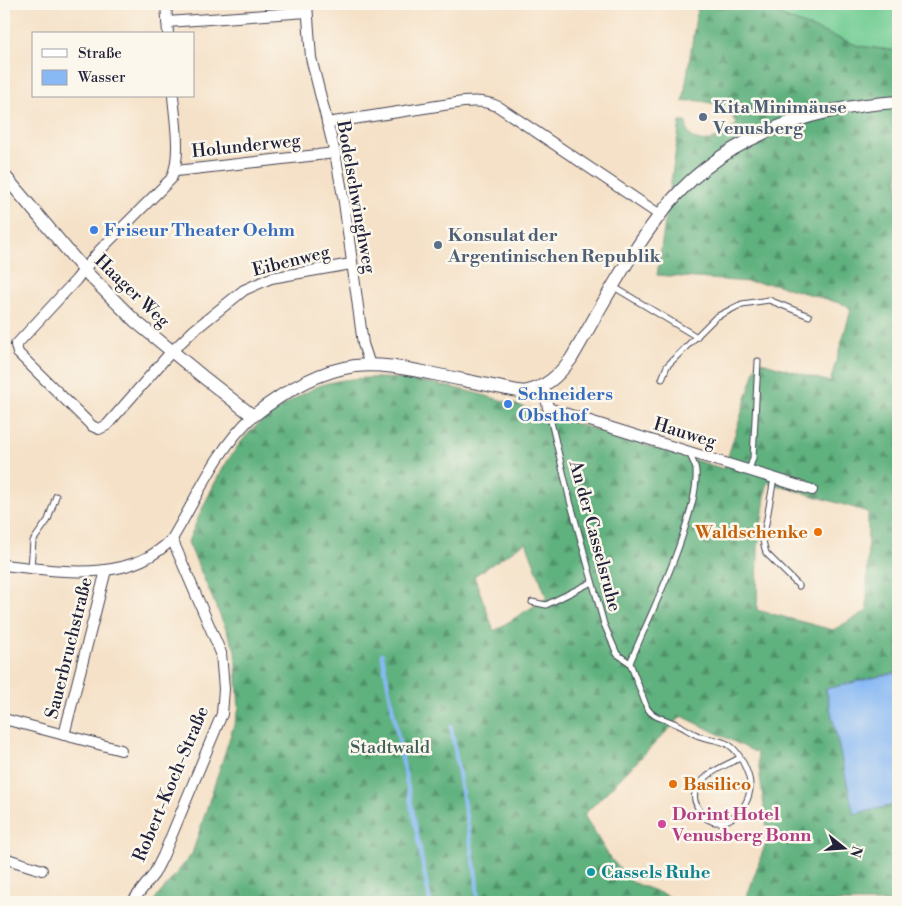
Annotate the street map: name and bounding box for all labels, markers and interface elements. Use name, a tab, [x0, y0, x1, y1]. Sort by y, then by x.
legend	[32, 32, 195, 98]
text: Straße	[78, 44, 122, 63]
text: Wasser	[77, 68, 126, 87]
place label: Kita Minimäuse Venusberg	[712, 96, 847, 140]
marker: Kita Minimäuse Venusberg	[697, 111, 709, 123]
street label: Bodelschwinghweg	[331, 118, 381, 276]
street label: Holunderweg	[190, 129, 302, 163]
place label: Friseur Theater Oehm	[104, 219, 295, 242]
marker: Friseur Theater Oehm	[88, 224, 100, 236]
place label: Konsulat der Argentinischen Republik	[447, 224, 661, 268]
marker: Konsulat der Argentinischen Republik	[432, 239, 444, 251]
street label: Eibenweg	[250, 240, 333, 282]
street label: Haager Weg	[90, 249, 175, 333]
place label: Schneiders Obsthof	[518, 383, 613, 427]
marker: Schneiders Obsthof	[502, 398, 514, 410]
street label: Hauweg	[651, 413, 720, 454]
street label: An der Casselsruhe	[564, 457, 626, 614]
place label: Waldschenke	[694, 521, 808, 544]
marker: Waldschenke	[812, 526, 824, 538]
street label: Sauerbruchstraße	[40, 575, 98, 721]
street label: Robert-Koch-Straße	[128, 703, 214, 865]
park label: Stadtwald	[350, 736, 431, 759]
place label: Basilico	[683, 773, 751, 796]
marker: Basilico	[667, 778, 679, 790]
place label: Dorint Hotel Venusberg Bonn	[671, 803, 811, 847]
marker: Dorint Hotel Venusberg Bonn	[656, 818, 668, 830]
north arrow	[820, 824, 870, 874]
text: N	[845, 844, 866, 859]
place label: Cassels Ruhe	[601, 861, 711, 884]
marker: Cassels Ruhe	[585, 866, 597, 878]

